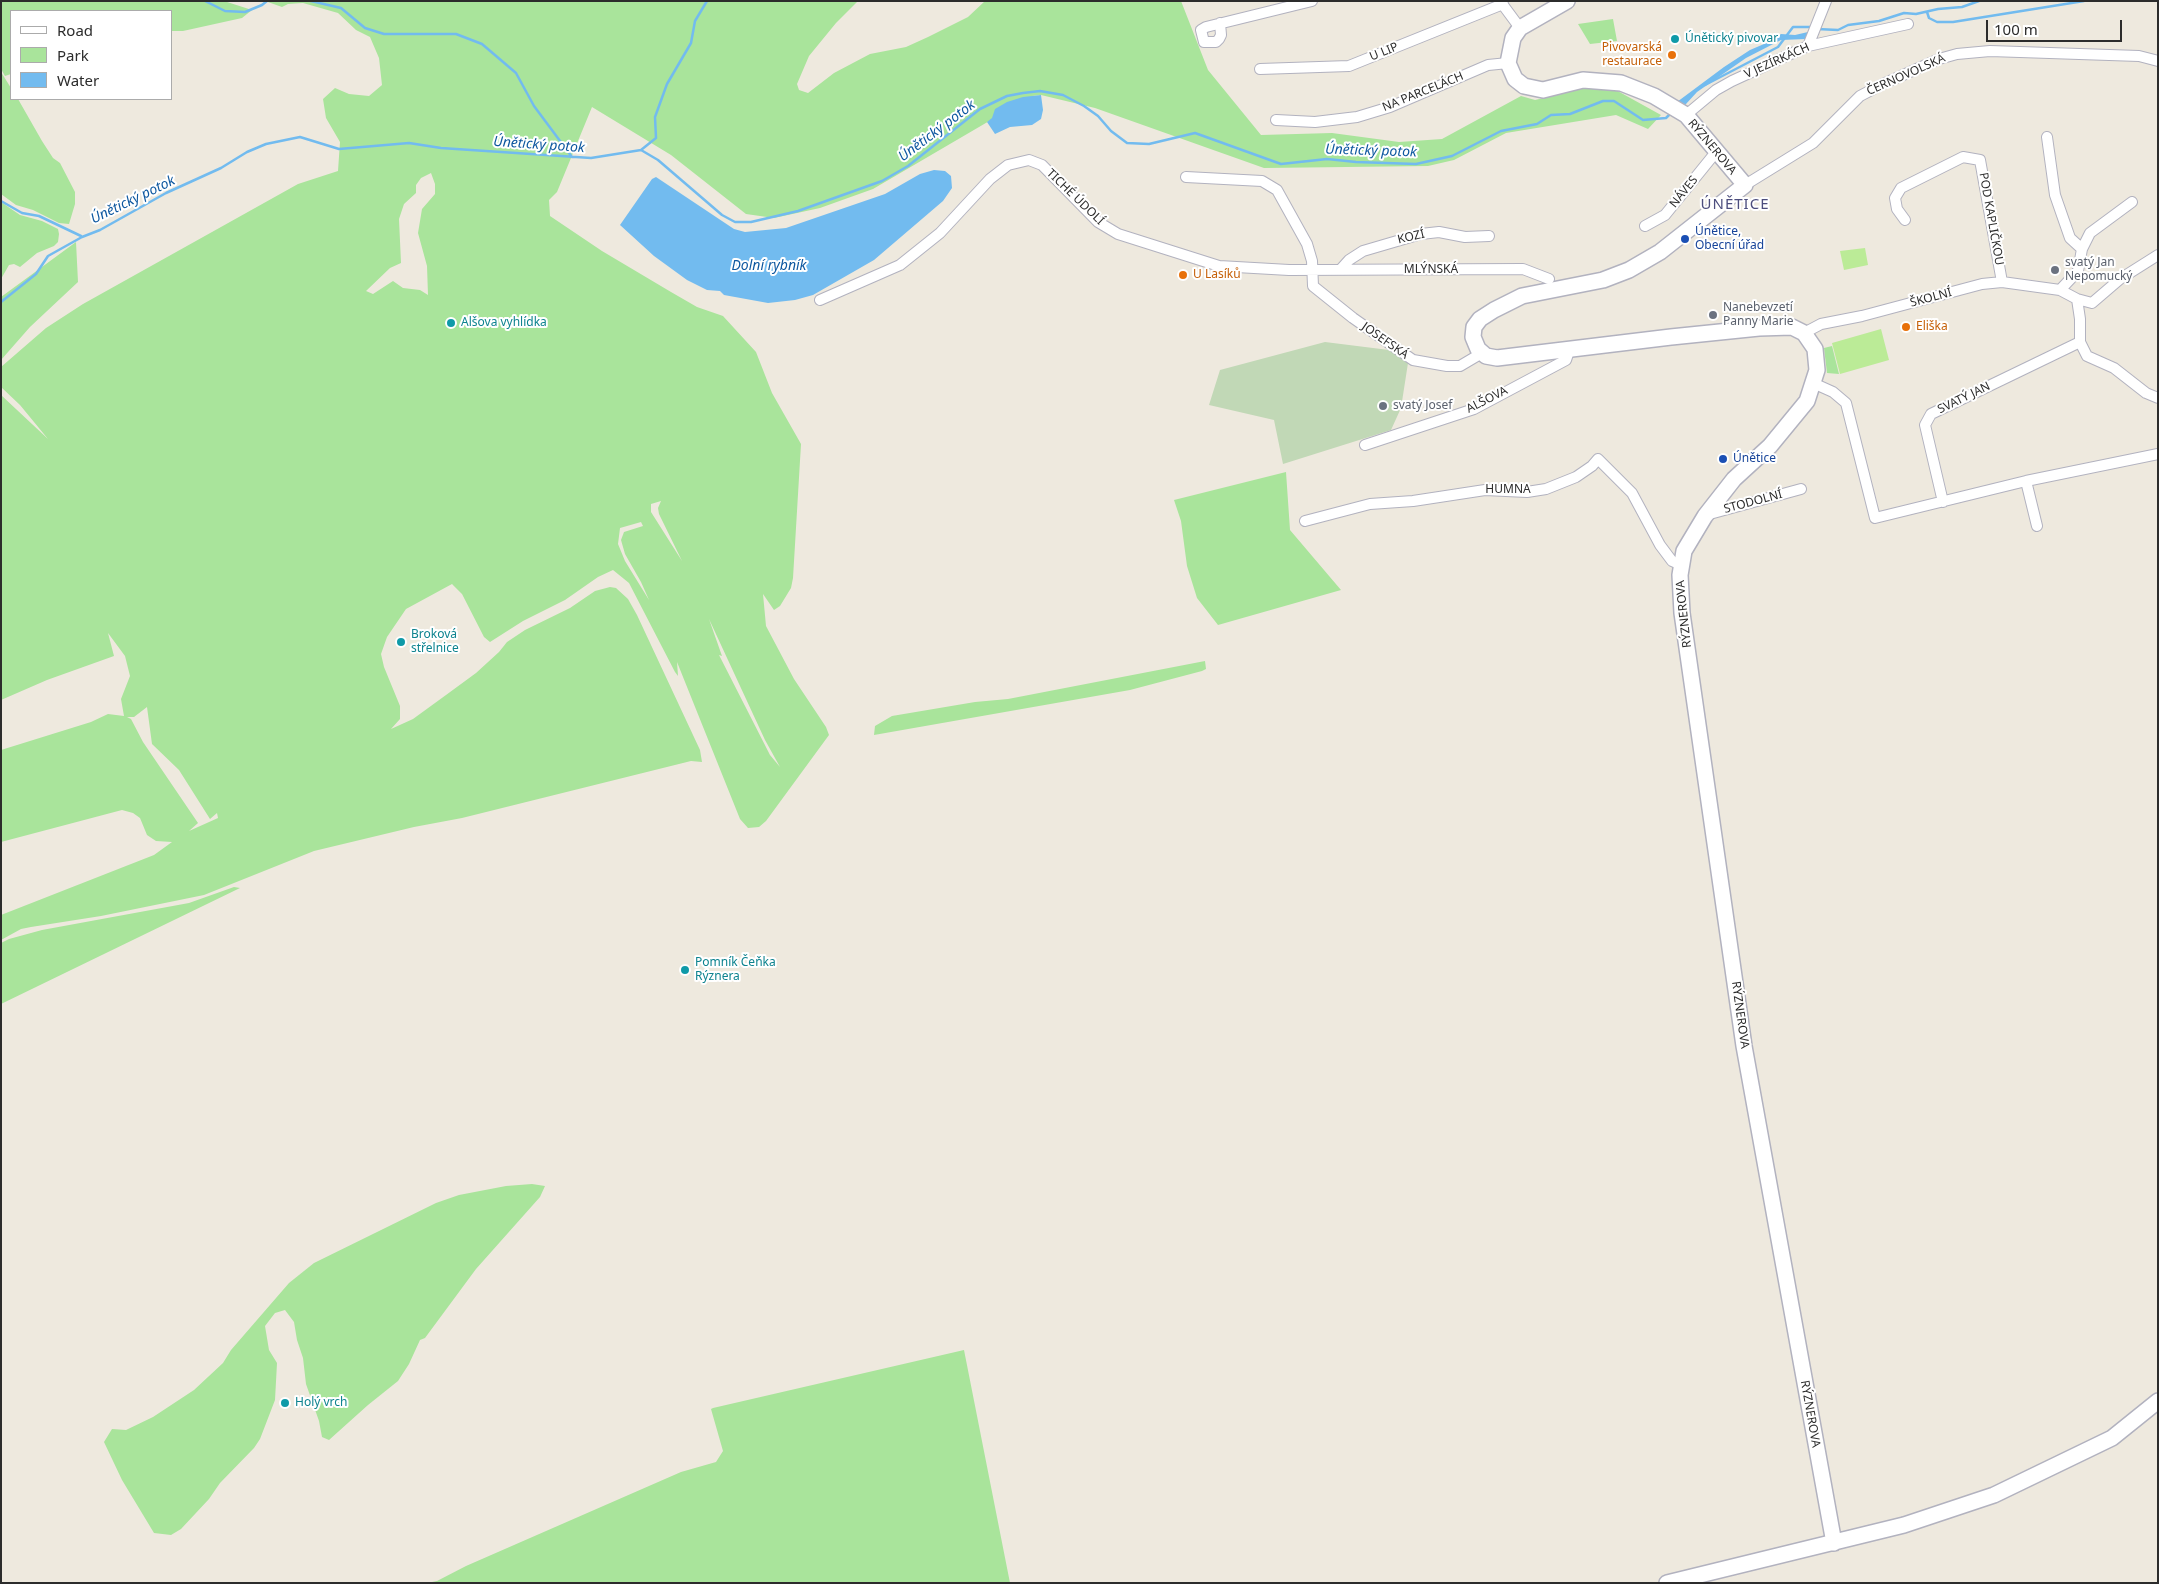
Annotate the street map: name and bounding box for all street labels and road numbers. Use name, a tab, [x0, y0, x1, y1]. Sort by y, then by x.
street label: U LIP	[1368, 40, 1400, 64]
street label: V JEZÍRKÁCH	[1742, 40, 1812, 82]
street label: ČERNOVOLSKÁ	[1864, 51, 1948, 99]
street label: NA PARCELÁCH	[1380, 69, 1466, 115]
street label: RÝZNEROVA	[1685, 116, 1739, 178]
street label: TICHÉ ÚDOLÍ	[1043, 166, 1107, 228]
street label: POD KAPLIČKOU	[1976, 171, 2006, 267]
street label: NÁVES	[1667, 173, 1701, 211]
street label: KOZÍ	[1396, 227, 1426, 247]
street label: MLÝNSKÁ	[1404, 263, 1458, 277]
street label: ŠKOLNÍ	[1909, 286, 1953, 310]
street label: JOSEFSKÁ	[1359, 320, 1411, 362]
street label: SVATÝ JAN	[1935, 379, 1993, 417]
street label: ALŠOVA	[1464, 384, 1510, 416]
street label: HUMNA	[1485, 483, 1531, 497]
street label: STODOLNÍ	[1722, 487, 1784, 517]
street label: RÝZNEROVA	[1673, 579, 1695, 649]
street label: RÝZNEROVA	[1728, 980, 1752, 1050]
street label: RÝZNEROVA	[1797, 1379, 1823, 1449]

